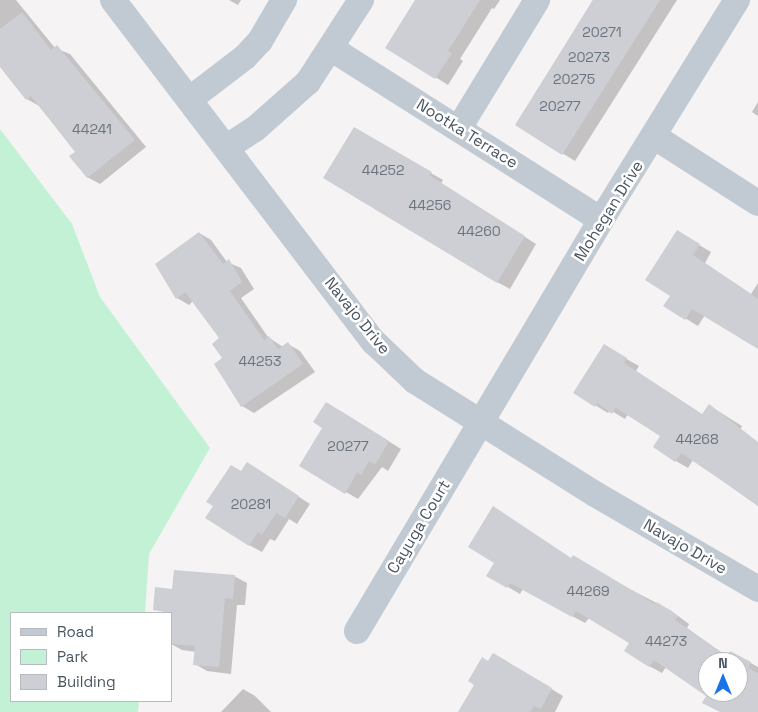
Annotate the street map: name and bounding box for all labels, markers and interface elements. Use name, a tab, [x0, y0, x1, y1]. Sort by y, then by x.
house number: 20271	[582, 24, 622, 40]
house number: 20273	[568, 49, 610, 65]
house number: 20275	[553, 71, 595, 87]
street label: Nootka Terrace	[413, 95, 521, 173]
house number: 20277	[539, 98, 581, 114]
house number: 44241	[72, 121, 112, 137]
street label: Mohegan Drive	[570, 157, 648, 265]
house number: 44252	[362, 162, 404, 178]
house number: 44256	[409, 197, 451, 213]
house number: 44260	[457, 223, 501, 239]
street label: Navajo Drive	[320, 274, 394, 358]
house number: 44253	[239, 353, 281, 369]
house number: 44268	[675, 431, 719, 447]
house number: 20277	[327, 438, 369, 454]
street label: Cayuga Court	[384, 477, 454, 577]
house number: 20281	[231, 496, 271, 512]
street label: Navajo Drive	[640, 515, 730, 579]
house number: 44269	[566, 583, 610, 599]
legend	[10, 612, 172, 702]
text: Road	[57, 622, 94, 641]
house number: 44273	[645, 633, 687, 649]
text: Park	[57, 647, 88, 666]
north arrow	[698, 652, 748, 702]
text: N	[718, 654, 728, 672]
text: Building	[57, 672, 116, 691]

